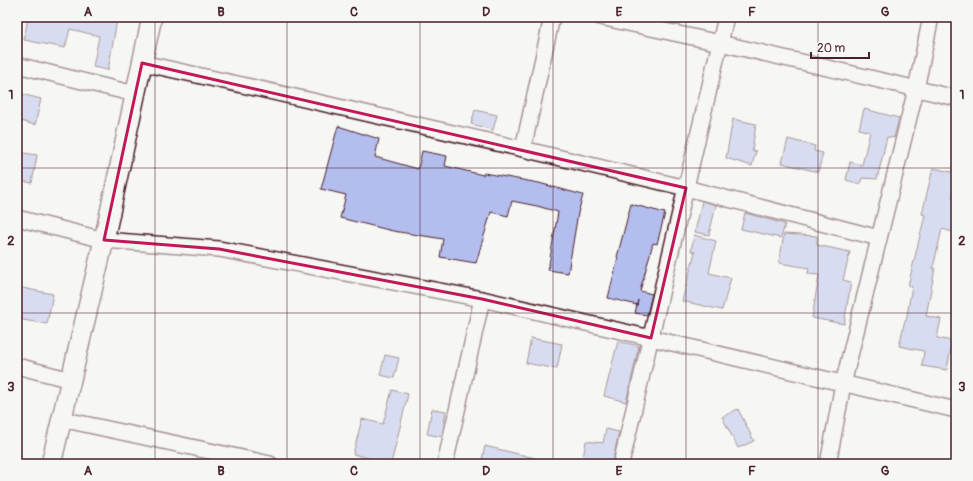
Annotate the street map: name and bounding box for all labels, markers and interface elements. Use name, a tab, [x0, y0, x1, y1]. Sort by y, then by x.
text: A	[84, 4, 93, 20]
text: B	[217, 4, 225, 20]
text: C	[350, 4, 358, 20]
text: D	[482, 4, 490, 20]
text: E	[616, 4, 623, 20]
text: F	[748, 4, 756, 20]
text: G	[881, 4, 890, 20]
scale bar	[811, 34, 869, 60]
text: 20 m	[817, 41, 846, 56]
text: 1	[8, 87, 14, 103]
text: 1	[959, 87, 965, 103]
text: 2	[7, 233, 15, 249]
text: 2	[958, 233, 966, 249]
text: 3	[7, 379, 15, 395]
text: 3	[958, 379, 966, 395]
text: A	[84, 463, 93, 479]
text: B	[217, 463, 225, 479]
text: C	[350, 463, 358, 479]
text: D	[482, 463, 490, 479]
text: E	[616, 463, 623, 479]
text: F	[748, 463, 756, 479]
text: G	[881, 463, 890, 479]

